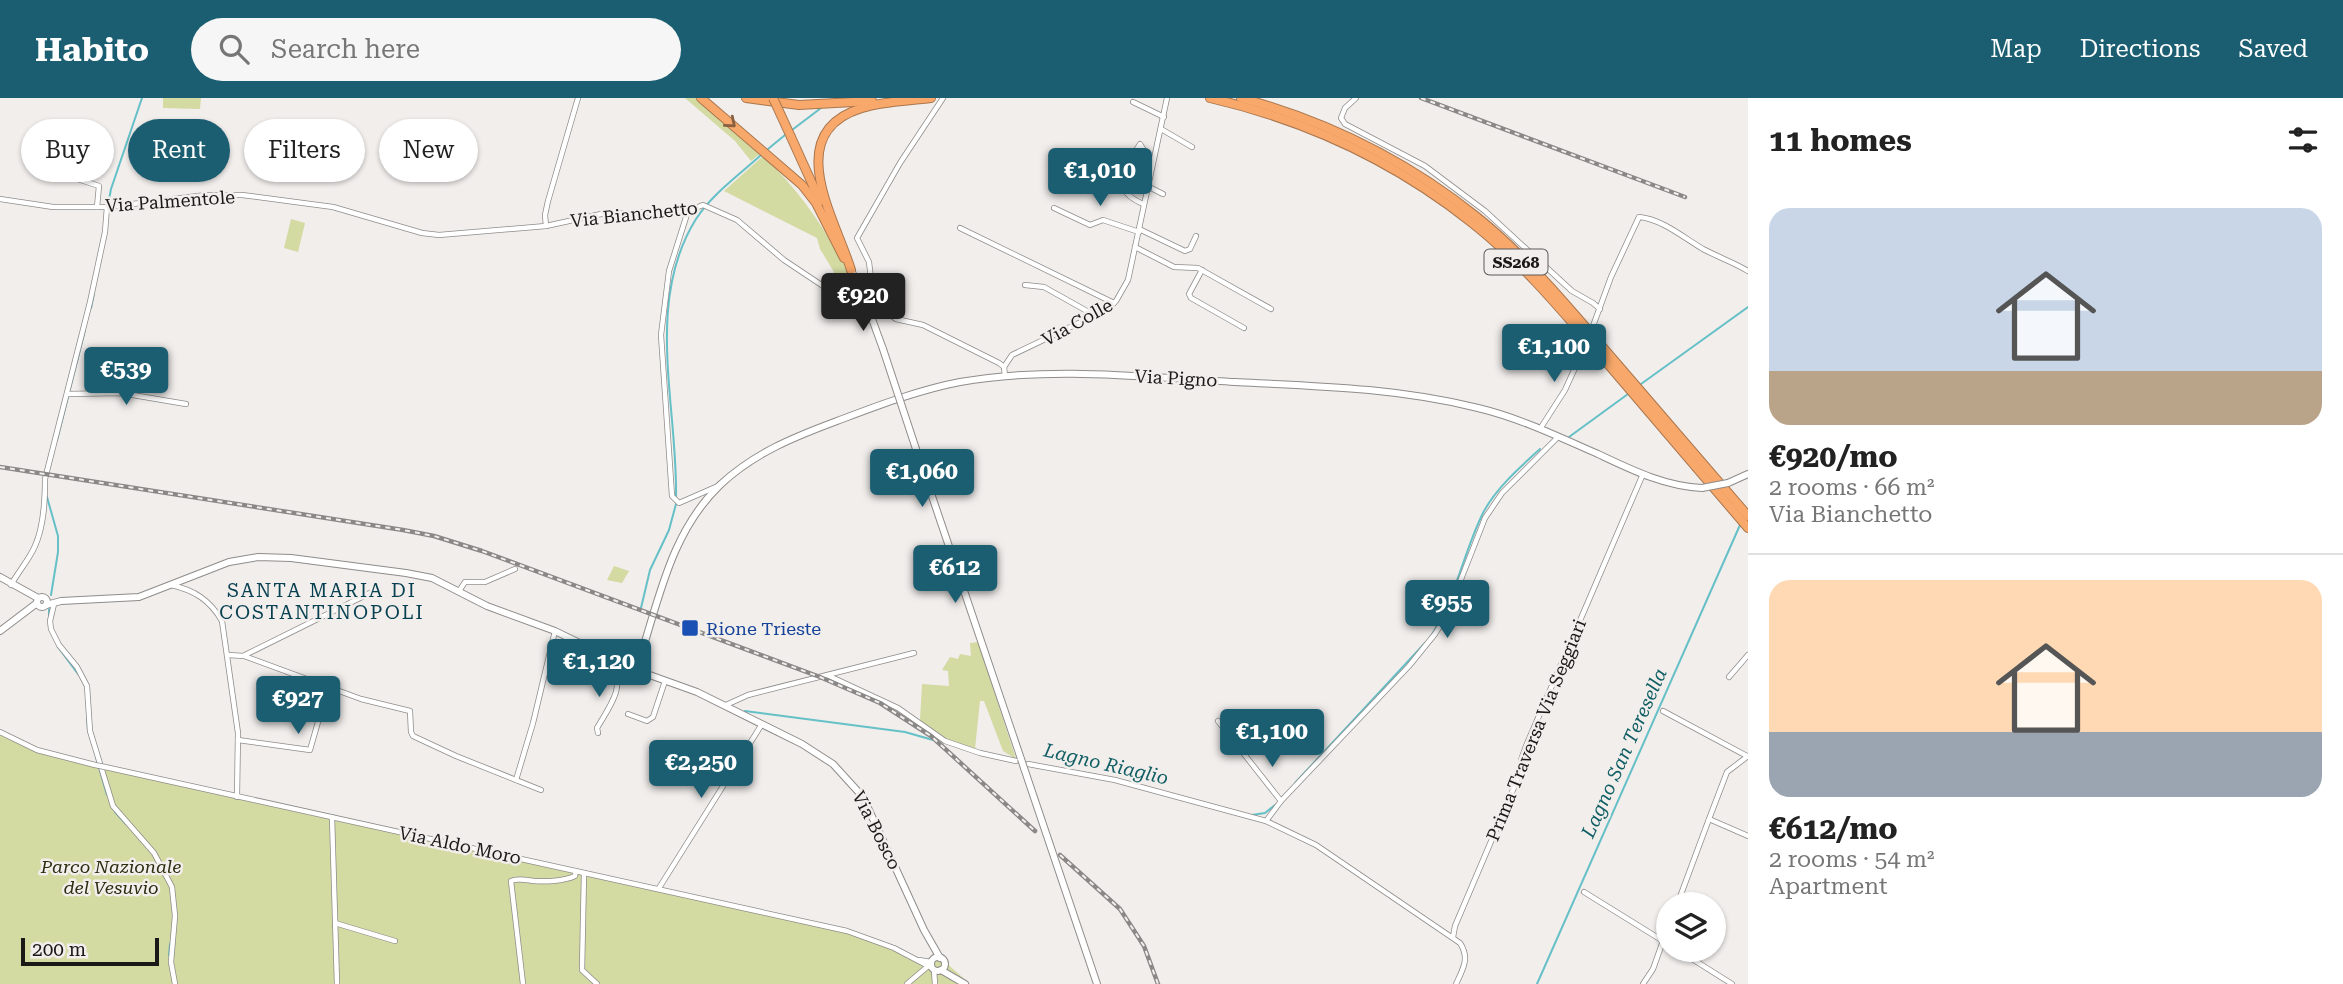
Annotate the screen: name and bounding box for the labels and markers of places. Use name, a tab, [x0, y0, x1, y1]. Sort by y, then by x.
pin: €1,010	[1043, 148, 1157, 208]
pin: €920	[822, 274, 904, 333]
pin: €1,100	[1497, 324, 1611, 384]
pin: €539	[85, 348, 167, 407]
pin: €1,060	[865, 450, 979, 509]
pin: €612	[914, 546, 996, 605]
pin: €955	[1406, 580, 1488, 640]
marker: Rione Trieste	[680, 618, 700, 638]
place label: Rione Trieste	[706, 618, 821, 639]
pin: €1,120	[542, 640, 656, 699]
pin: €927	[257, 676, 339, 736]
pin: €1,100	[1215, 710, 1329, 769]
pin: €2,250	[644, 740, 758, 800]

